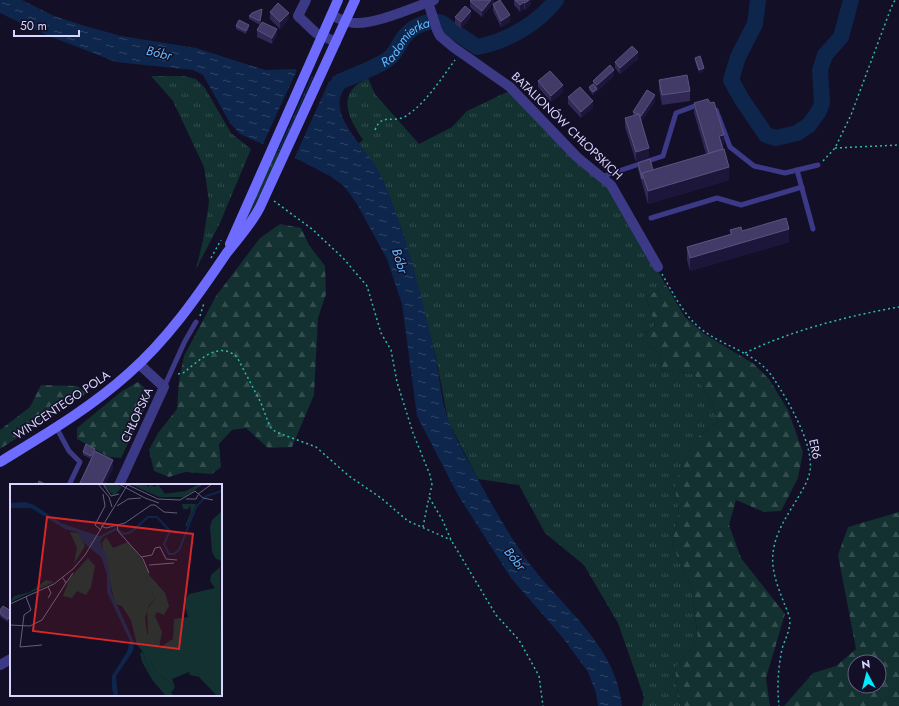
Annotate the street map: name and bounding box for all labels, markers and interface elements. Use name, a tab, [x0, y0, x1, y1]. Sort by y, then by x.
scale bar	[14, 12, 79, 38]
water label: Radomierka	[377, 13, 432, 71]
text: 50 m	[20, 17, 47, 35]
water label: Bóbr	[144, 41, 174, 65]
street label: BATALIONÓW CHŁOPSKICH	[507, 68, 627, 184]
water label: Bóbr	[387, 246, 413, 277]
street label: WINCENTEGO POLA	[10, 366, 114, 444]
street label: CHŁOPSKA	[116, 384, 158, 446]
street label: ER6	[804, 437, 826, 461]
inset map	[10, 484, 222, 696]
water label: Bóbr	[500, 543, 531, 575]
north arrow	[847, 654, 887, 694]
text: N	[860, 656, 871, 673]

